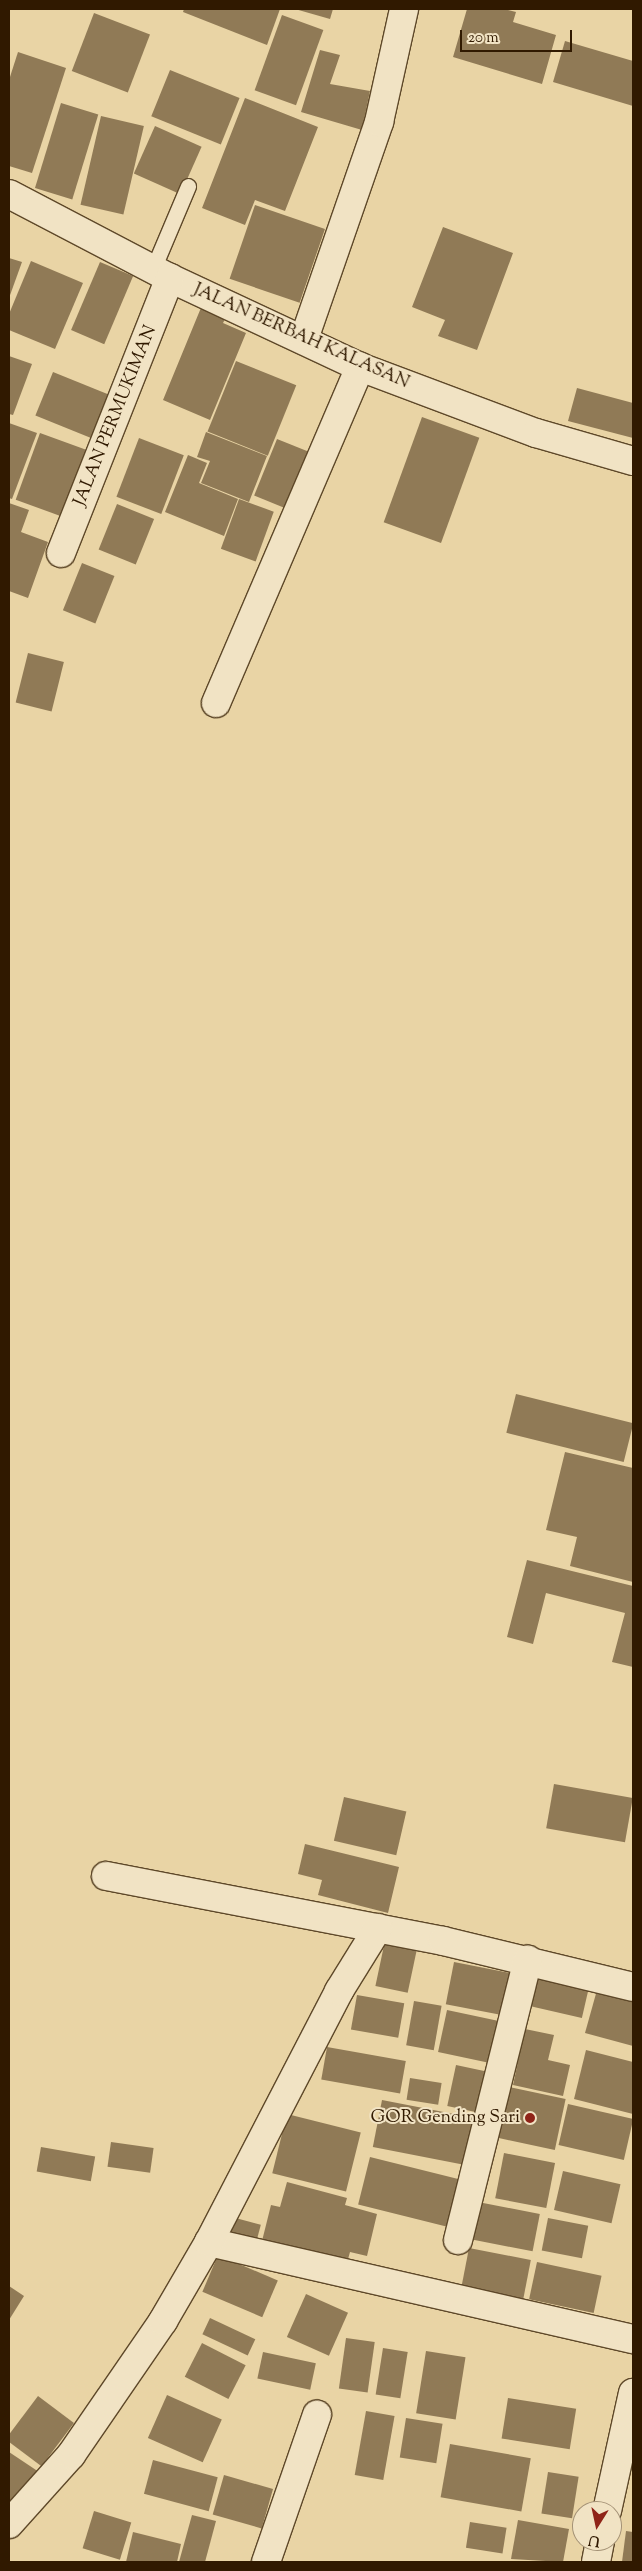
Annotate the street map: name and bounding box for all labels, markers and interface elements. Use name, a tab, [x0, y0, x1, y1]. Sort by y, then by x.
scale bar	[462, 20, 574, 52]
text: 20 m	[468, 28, 499, 49]
street label: JALAN BERBAH KALASAN	[190, 280, 412, 394]
street label: JALAN PERMUKIMAN	[70, 322, 162, 510]
place label: GOR Gending Sari	[371, 2107, 520, 2129]
marker: GOR Gending Sari	[524, 2112, 536, 2124]
north arrow	[572, 2501, 622, 2551]
text: U	[587, 2529, 602, 2551]

